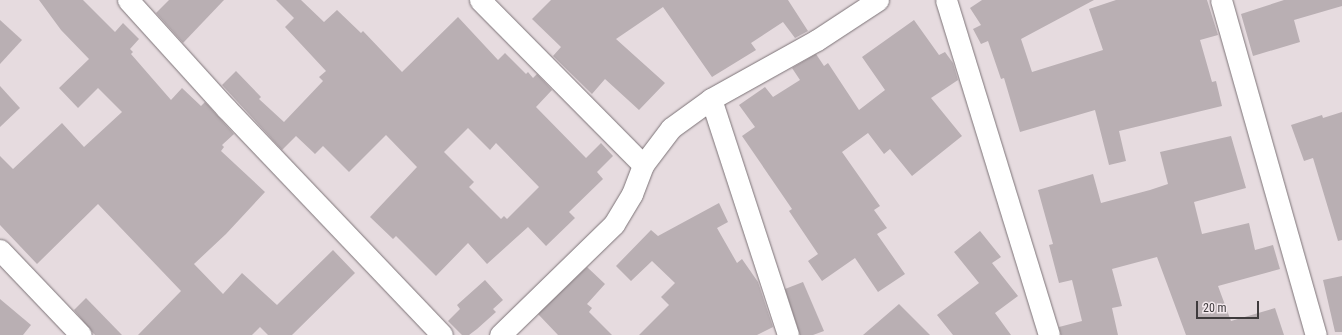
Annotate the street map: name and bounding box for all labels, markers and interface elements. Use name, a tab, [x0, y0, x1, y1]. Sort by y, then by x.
scale bar	[1198, 293, 1261, 319]
text: 20 m	[1203, 301, 1227, 315]

